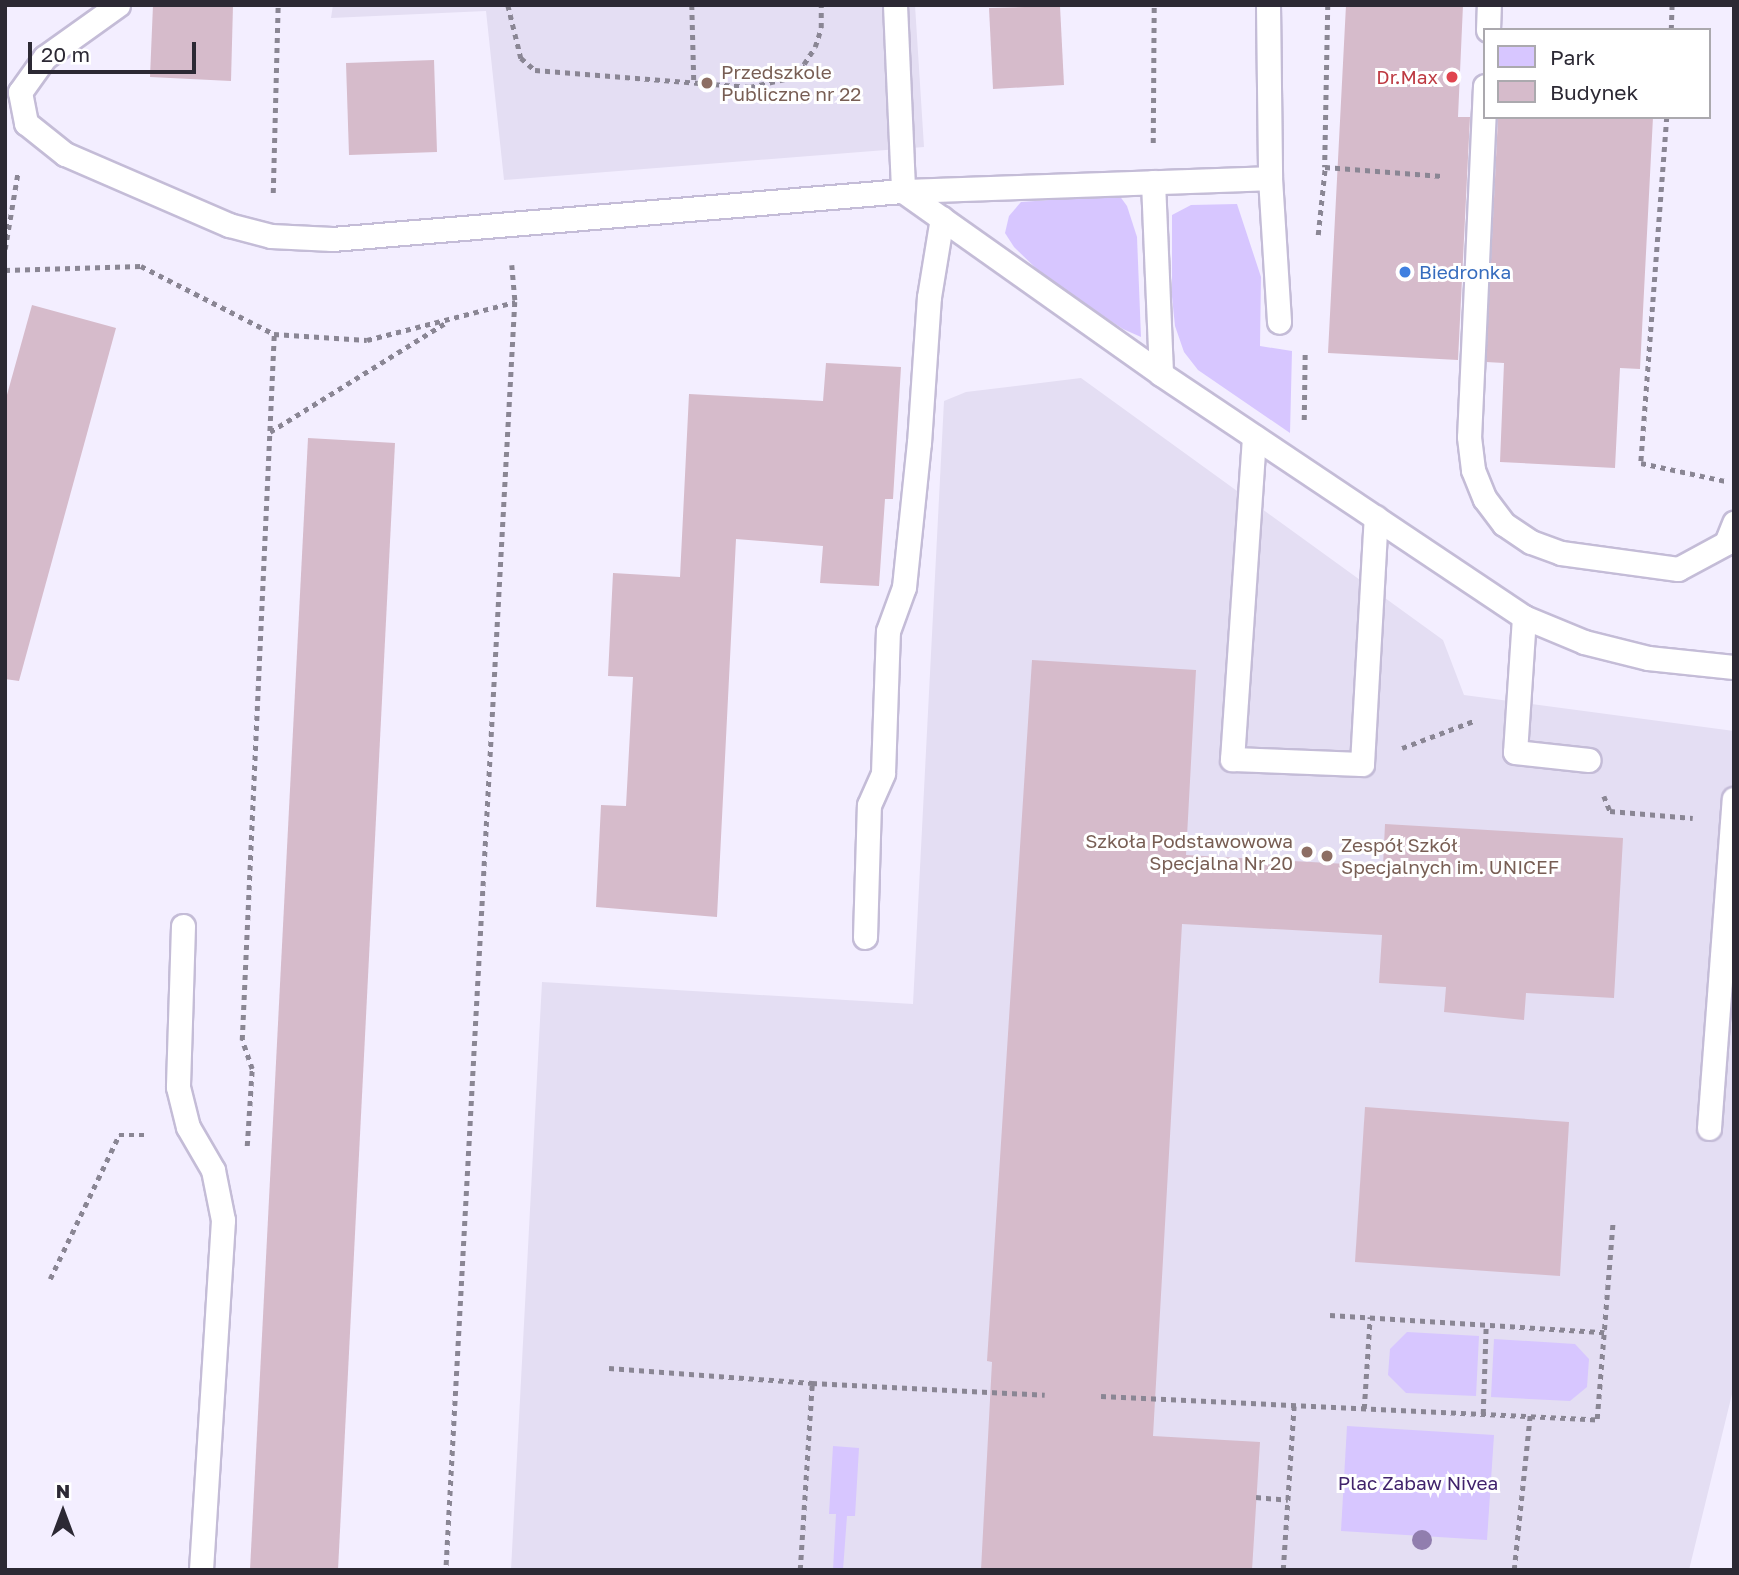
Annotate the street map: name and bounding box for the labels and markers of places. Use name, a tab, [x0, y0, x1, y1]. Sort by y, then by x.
place label: Przedszkole Publiczne nr 22	[721, 61, 861, 105]
place label: Dr.Max	[1376, 66, 1438, 88]
marker: Dr.Max	[1444, 69, 1460, 85]
marker: Przedszkole Publiczne nr 22	[699, 75, 715, 91]
place label: Biedronka	[1419, 261, 1511, 283]
marker: Biedronka	[1397, 264, 1413, 280]
place label: Szkoła Podstawowowa Specjalna Nr 20	[1085, 830, 1293, 874]
place label: Zespół Szkół Specjalnych im. UNICEF	[1341, 834, 1559, 878]
marker: Szkoła Podstawowowa Specjalna Nr 20	[1299, 844, 1315, 860]
marker: Zespół Szkół Specjalnych im. UNICEF	[1319, 848, 1335, 864]

